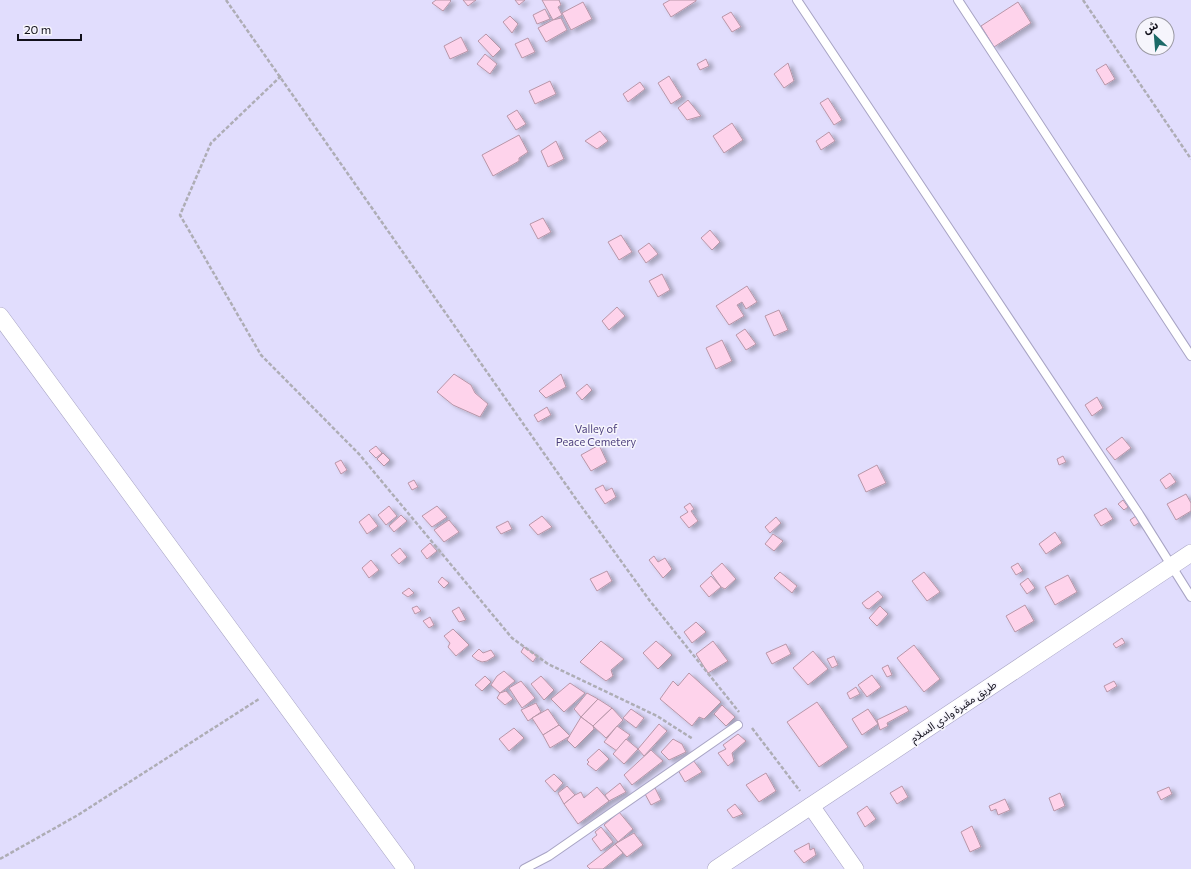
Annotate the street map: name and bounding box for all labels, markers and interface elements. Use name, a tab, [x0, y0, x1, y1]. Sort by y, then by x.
scale bar	[18, 16, 81, 42]
north arrow	[1135, 16, 1175, 56]
text: ش	[1141, 17, 1160, 37]
text: 20 m	[24, 22, 51, 36]
park label: Valley of Peace Cemetery	[556, 422, 637, 448]
street label: طريق مقبرة وادي السلام	[907, 677, 1001, 748]

